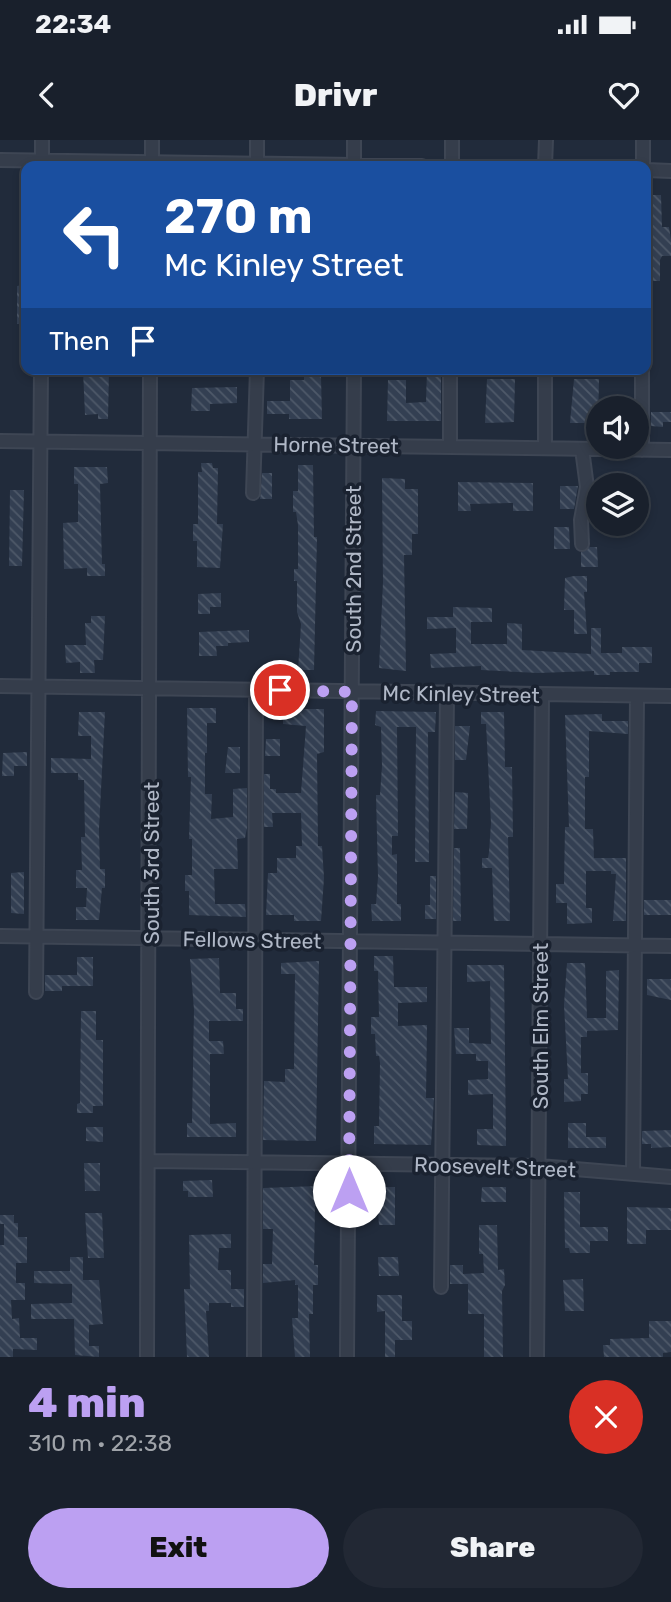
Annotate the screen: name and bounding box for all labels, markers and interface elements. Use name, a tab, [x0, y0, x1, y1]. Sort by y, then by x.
text: 22:34	[35, 9, 111, 40]
icon: back	[28, 76, 66, 114]
text: Drivr	[294, 76, 377, 114]
icon: heart	[605, 76, 643, 114]
text: 270 m	[164, 187, 313, 245]
icon: left	[49, 189, 140, 280]
text: Mc Kinley Street	[164, 246, 404, 284]
icon: arrive	[124, 322, 162, 360]
text: Then	[49, 326, 110, 357]
map controls	[586, 396, 649, 536]
button: sound	[586, 396, 649, 459]
street label: Horne Street	[273, 431, 399, 459]
button: layers	[586, 473, 649, 536]
street label: South 2nd Street	[341, 485, 366, 653]
pin	[250, 660, 310, 720]
icon: arrive	[261, 671, 299, 709]
street label: Mc Kinley Street	[382, 680, 540, 708]
street label: South 3rd Street	[139, 782, 164, 944]
street label: Fellows Street	[182, 926, 322, 954]
street label: South Elm Street	[528, 943, 553, 1109]
street label: Roosevelt Street	[414, 1152, 576, 1182]
position arrow	[312, 1154, 386, 1228]
text: 4 min	[28, 1378, 146, 1428]
button: close	[569, 1380, 643, 1454]
text: 310 m · 22:38	[28, 1429, 172, 1457]
button: Exit	[28, 1508, 329, 1588]
button: Share	[343, 1508, 643, 1588]

